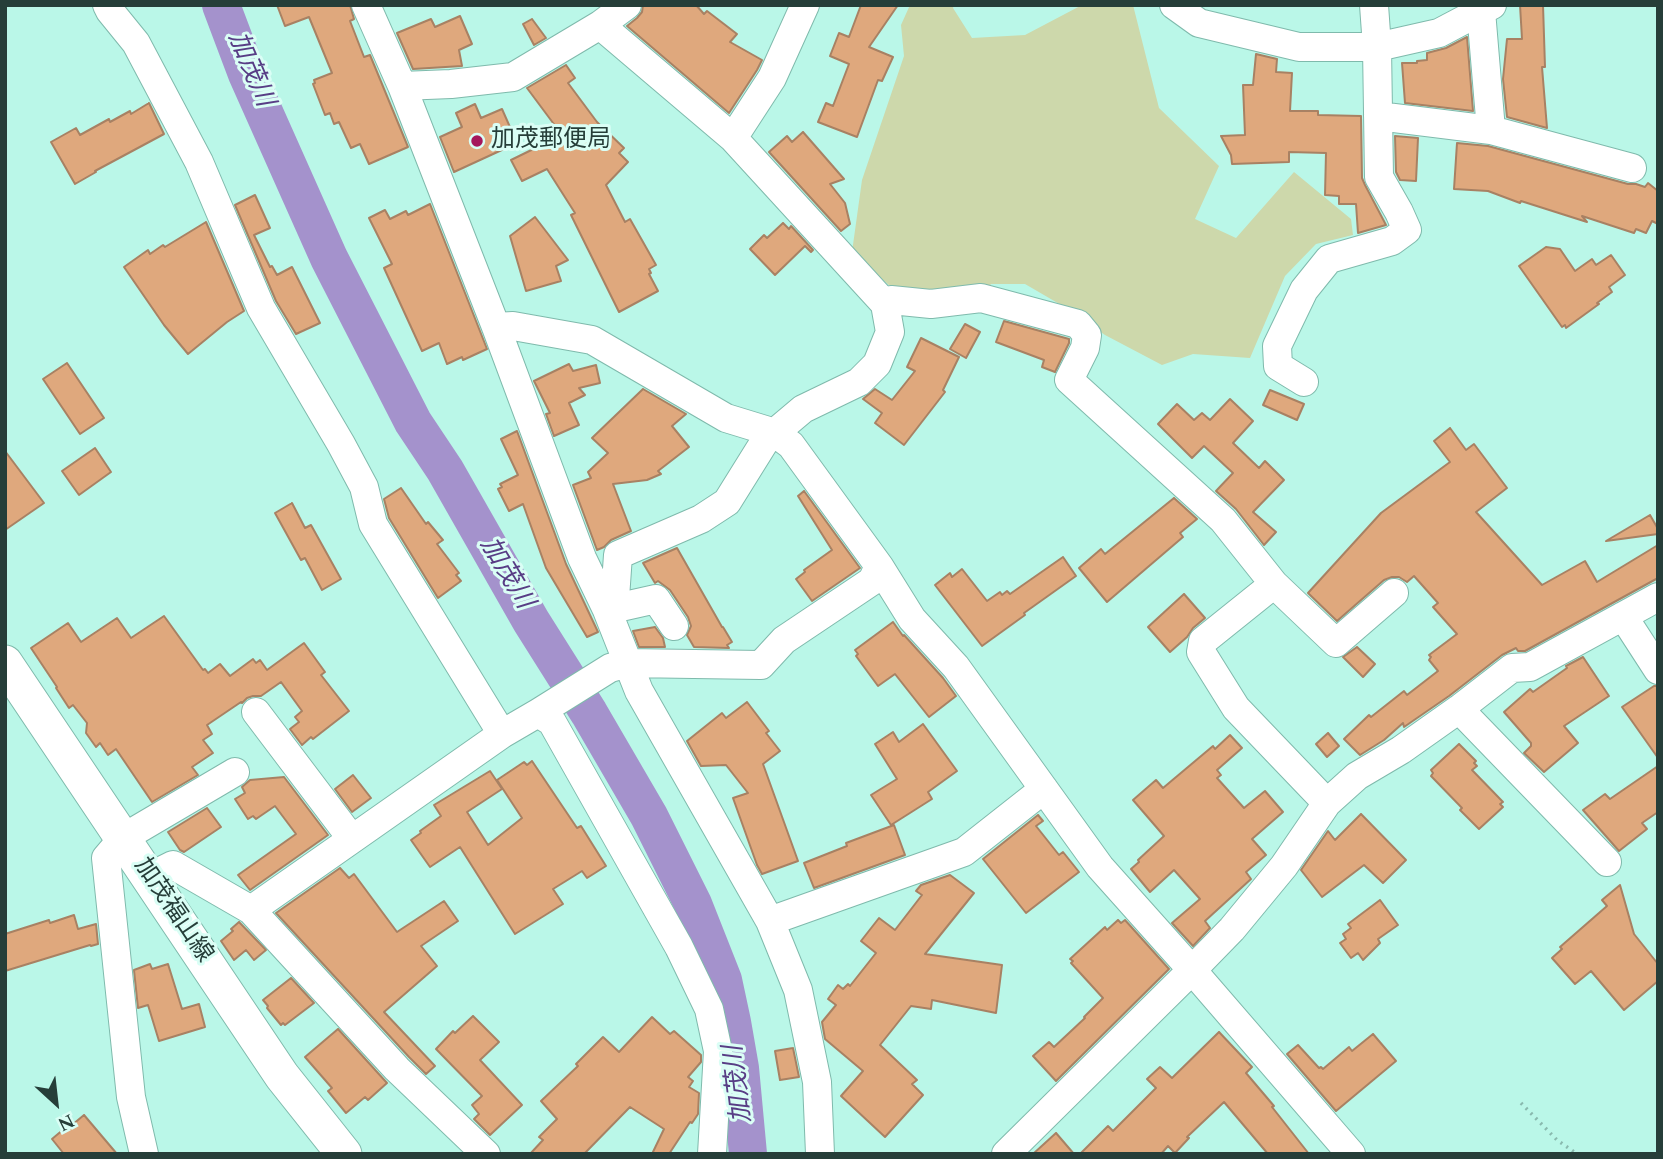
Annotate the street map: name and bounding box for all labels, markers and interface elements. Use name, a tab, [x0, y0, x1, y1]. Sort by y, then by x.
water label: 加茂川	[219, 28, 279, 112]
place label: 加茂郵便局	[491, 127, 611, 155]
marker: 加茂郵便局	[469, 133, 485, 149]
water label: 加茂川	[472, 533, 538, 615]
street label: 加茂福山線	[127, 853, 217, 969]
water label: 加茂川	[720, 1043, 760, 1125]
north arrow	[21, 1068, 91, 1138]
text: N	[52, 1106, 79, 1139]

